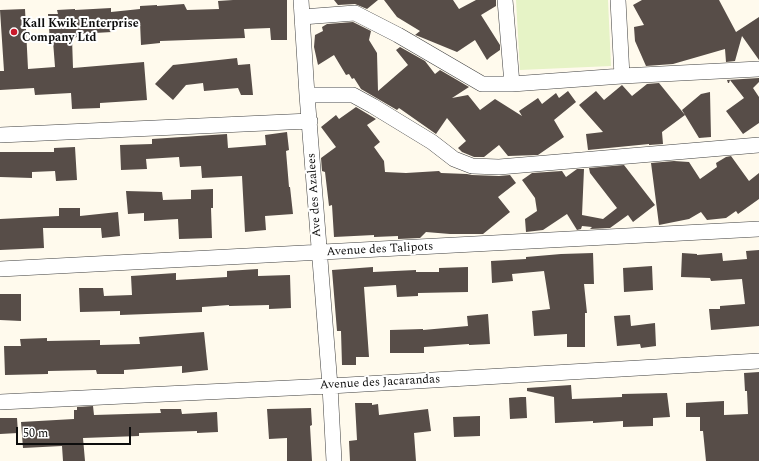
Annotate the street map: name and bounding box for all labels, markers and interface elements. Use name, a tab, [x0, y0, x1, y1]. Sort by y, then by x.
place label: Kall Kwik Enterprise Company Ltd	[22, 18, 139, 46]
marker: Kall Kwik Enterprise Company Ltd	[9, 27, 19, 37]
street label: Ave des Azalees	[305, 152, 325, 238]
street label: Avenue des Talipots	[326, 240, 434, 260]
street label: Avenue des Jacarandas	[319, 373, 441, 393]
scale bar	[18, 419, 133, 445]
text: 50 m	[23, 424, 48, 443]

